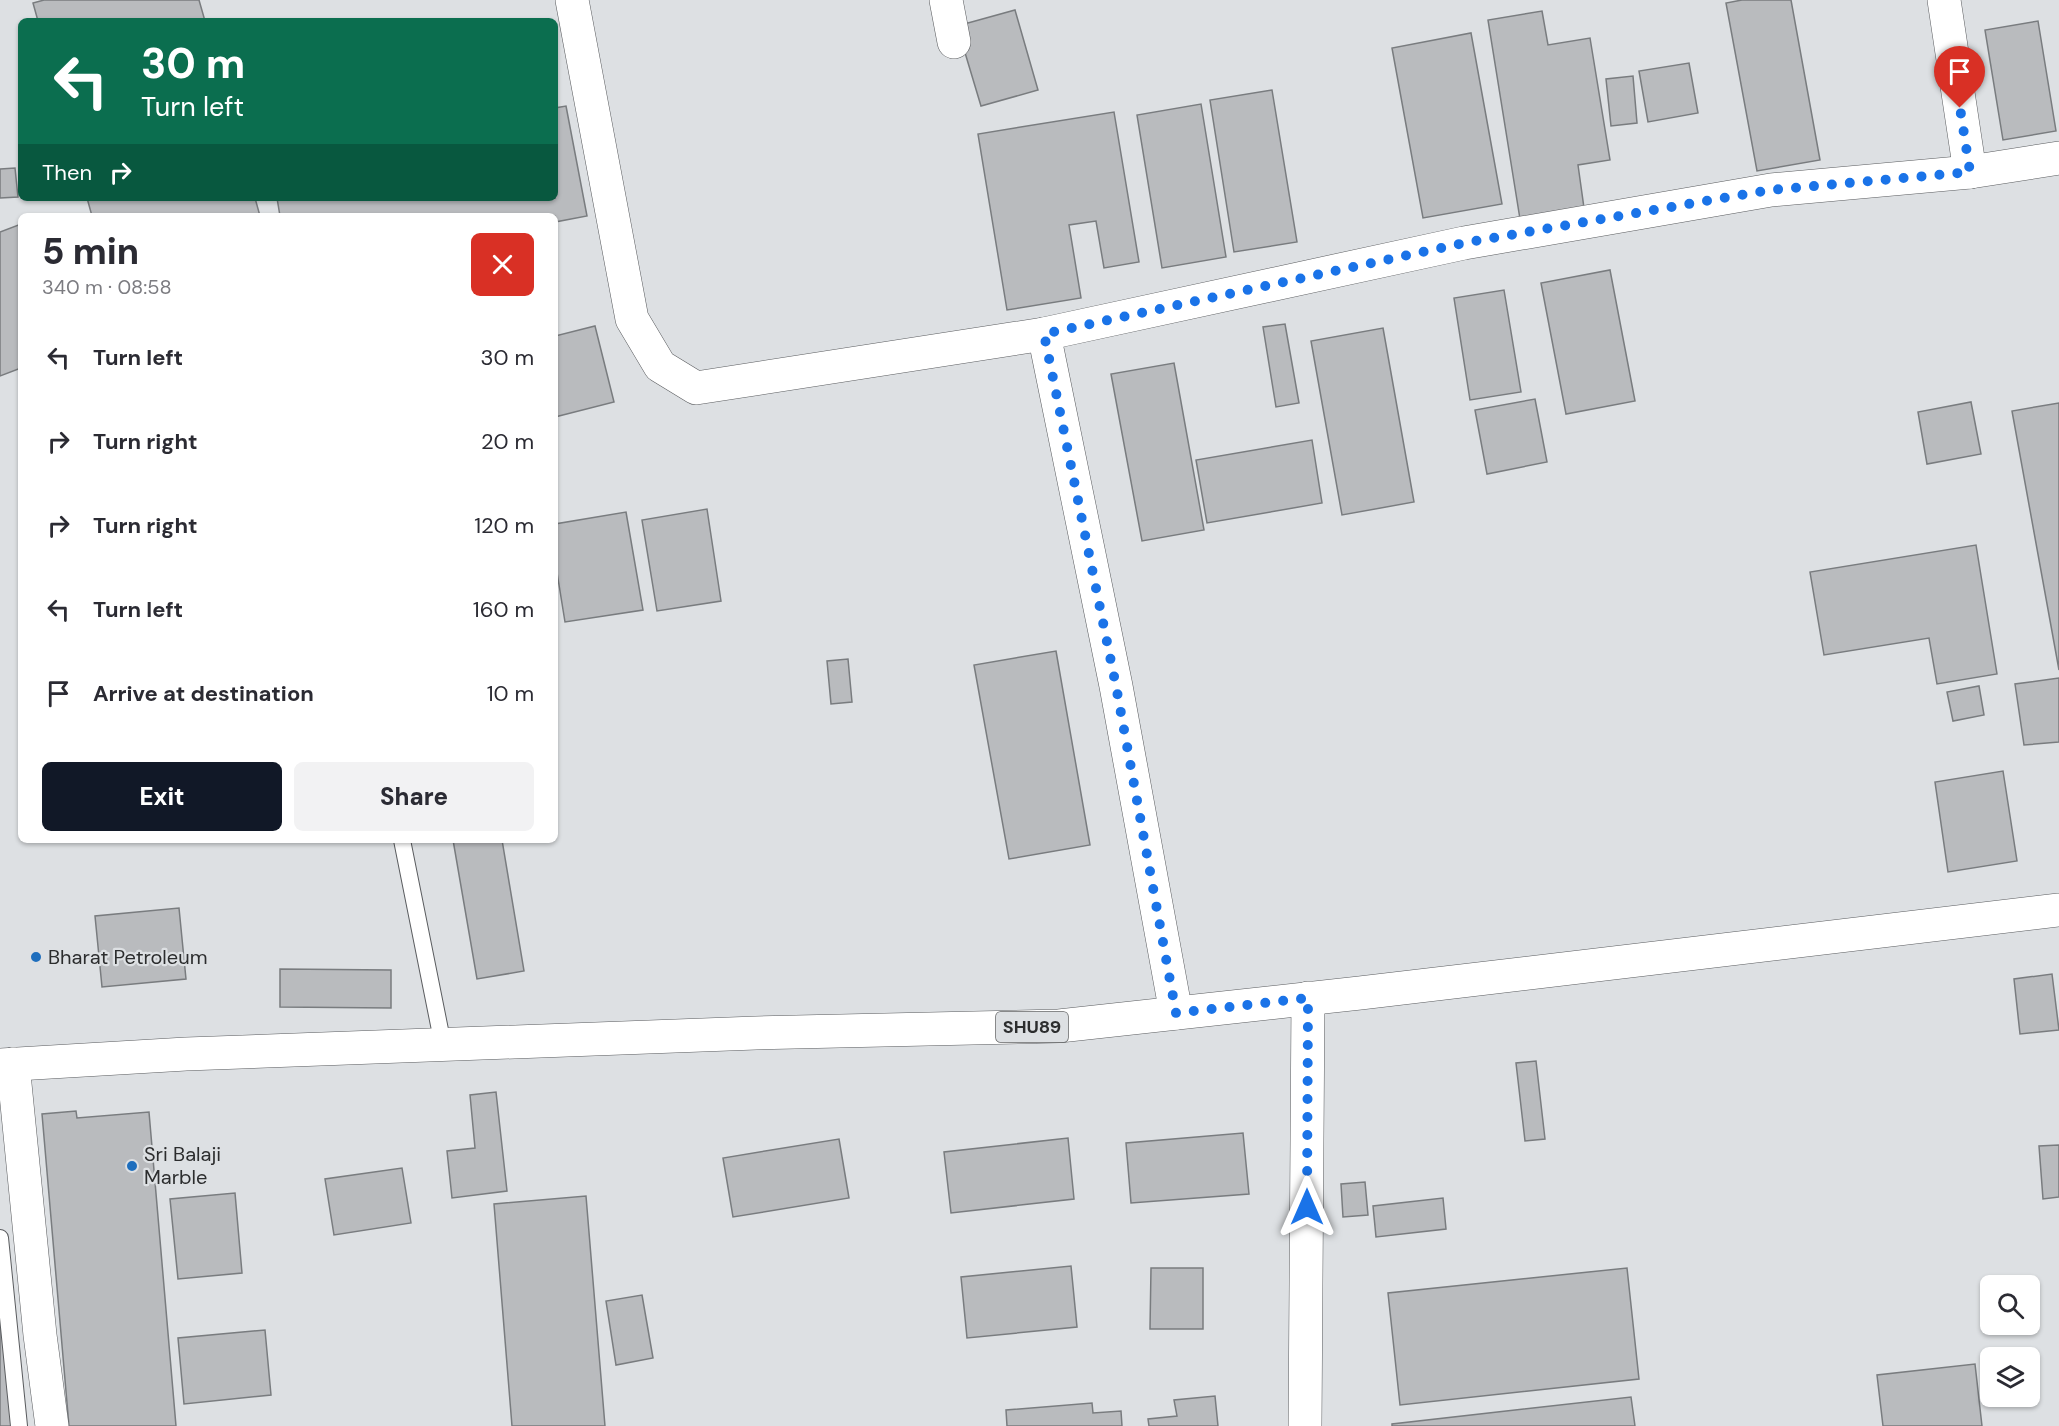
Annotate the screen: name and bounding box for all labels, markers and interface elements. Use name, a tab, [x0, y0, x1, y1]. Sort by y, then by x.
text: 30 m	[141, 36, 245, 91]
icon: left	[42, 42, 120, 120]
pin	[1934, 46, 1985, 108]
icon: arrive	[1943, 55, 1976, 88]
text: Turn left	[141, 89, 244, 124]
icon: right	[104, 156, 137, 189]
text: Then	[42, 158, 92, 187]
text: 5 min	[42, 228, 139, 275]
button: close	[471, 233, 534, 296]
text: 340 m · 08:58	[42, 274, 172, 300]
icon: left	[42, 341, 75, 374]
text: Turn left	[93, 343, 183, 372]
text: 30 m	[480, 343, 534, 372]
icon: right	[42, 425, 75, 458]
text: Turn right	[93, 427, 198, 456]
text: 20 m	[481, 427, 534, 456]
icon: right	[42, 509, 75, 542]
text: Turn right	[93, 511, 198, 540]
text: 120 m	[474, 511, 534, 540]
icon: left	[42, 593, 75, 626]
text: Turn left	[93, 595, 183, 624]
text: 160 m	[473, 595, 534, 624]
icon: arrive	[42, 677, 75, 710]
text: Arrive at destination	[93, 679, 314, 708]
text: 10 m	[487, 679, 534, 708]
button: Exit	[42, 762, 282, 831]
button: Share	[294, 762, 534, 831]
place label: Bharat Petroleum	[48, 944, 207, 970]
marker: Bharat Petroleum	[29, 950, 43, 964]
road number: SHU89	[996, 1012, 1068, 1042]
place label: Sri Balaji Marble	[144, 1141, 221, 1190]
marker: Sri Balaji Marble	[125, 1159, 139, 1173]
position arrow	[1275, 1175, 1339, 1239]
map controls	[1980, 1275, 2040, 1407]
button: search	[1980, 1275, 2040, 1335]
button: layers	[1980, 1347, 2040, 1407]

